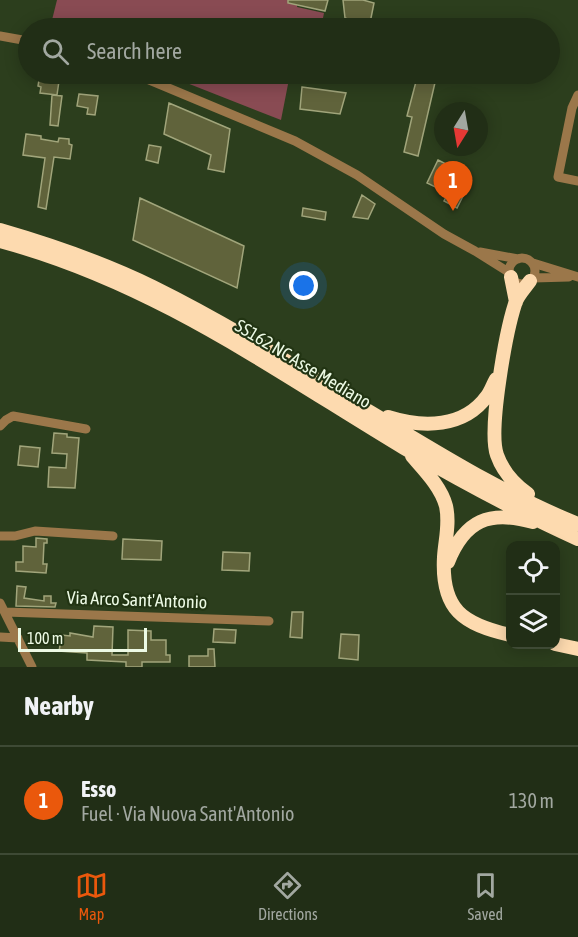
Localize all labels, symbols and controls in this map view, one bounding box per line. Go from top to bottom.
search box [18,18,560,84]
icon: search [39,35,72,68]
text: Search here [87,38,182,64]
north arrow [434,102,488,156]
pin: 1 [434,162,472,211]
your location [289,271,318,300]
street label: SS162 NC Asse Mediano [232,315,375,412]
map controls [506,541,560,649]
button: locate [506,541,560,595]
street label: Via Arco Sant'Antonio [66,587,208,612]
button: layers [506,595,560,649]
scale bar [18,625,147,652]
text: 100 m [27,629,63,647]
text: Nearby [24,691,94,721]
text: Esso [81,776,116,802]
text: 1 [39,789,48,812]
text: 130 m [509,789,554,812]
text: Fuel · Via Nuova Sant'Antonio [81,802,294,825]
tab: Map [75,869,108,923]
tab: Directions [258,869,318,923]
tab: Saved [468,869,503,923]

